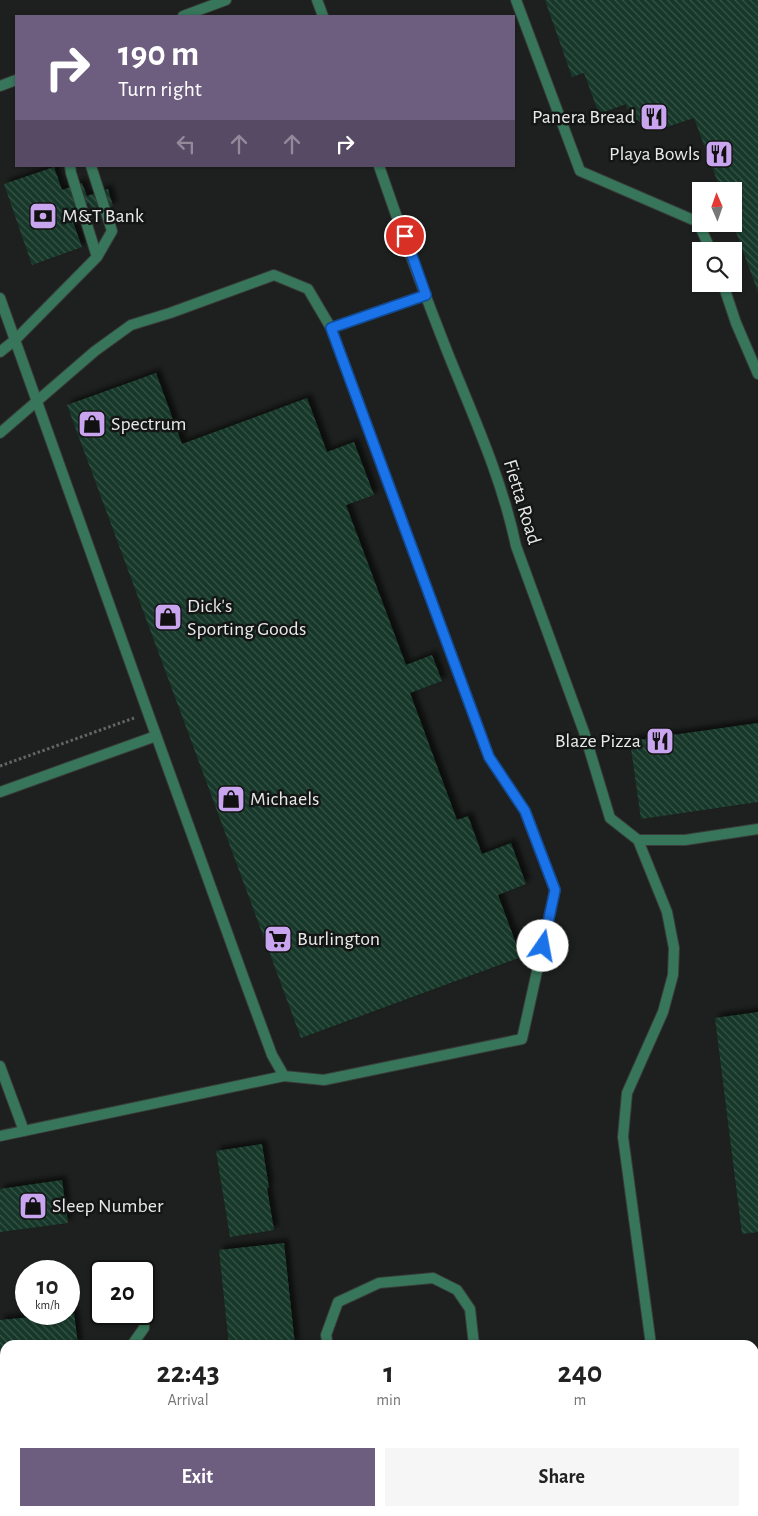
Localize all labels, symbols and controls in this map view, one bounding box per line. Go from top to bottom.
icon: right [35,35,100,100]
text: 190 m [118,37,199,72]
text: Turn right [118,78,202,100]
restaurant icon: Panera Bread [639,102,669,132]
place label: Panera Bread [532,107,635,127]
icon: left [172,130,200,158]
icon: ahead [225,130,253,158]
icon: ahead [278,130,306,158]
icon: right [331,130,359,158]
restaurant icon: Playa Bowls [704,139,734,169]
place label: Playa Bowls [609,144,700,164]
north arrow [692,182,742,232]
map controls [692,182,742,292]
bank icon: M&T Bank [28,201,58,231]
place label: M&T Bank [62,206,144,226]
pin [384,215,426,257]
icon: arrive [391,222,419,250]
button: search [692,242,742,292]
shop icon: Spectrum [77,409,107,439]
place label: Spectrum [111,414,186,434]
street label: Fietta Road [500,457,544,547]
place label: Dick's Sporting Goods [187,596,306,639]
shop icon: Dick's Sporting Goods [153,602,183,632]
restaurant icon: Blaze Pizza [645,726,675,756]
place label: Blaze Pizza [555,731,641,751]
shop icon: Michaels [216,784,246,814]
place label: Michaels [250,789,320,809]
position arrow [516,919,568,971]
supermarket icon: Burlington [263,924,293,954]
place label: Burlington [297,929,380,949]
shop icon: Sleep Number [18,1191,48,1221]
place label: Sleep Number [52,1196,164,1216]
speed limit sign: 20 [90,1260,155,1325]
text: 10 [36,1274,59,1299]
text: km/h [35,1299,60,1311]
text: 22:43 [157,1358,220,1388]
text: 1 [383,1358,394,1388]
text: 240 [558,1358,602,1388]
text: Arrival [168,1392,209,1408]
text: min [376,1392,401,1408]
text: m [574,1392,586,1408]
button: Exit [20,1448,375,1506]
button: Share [385,1448,739,1506]

